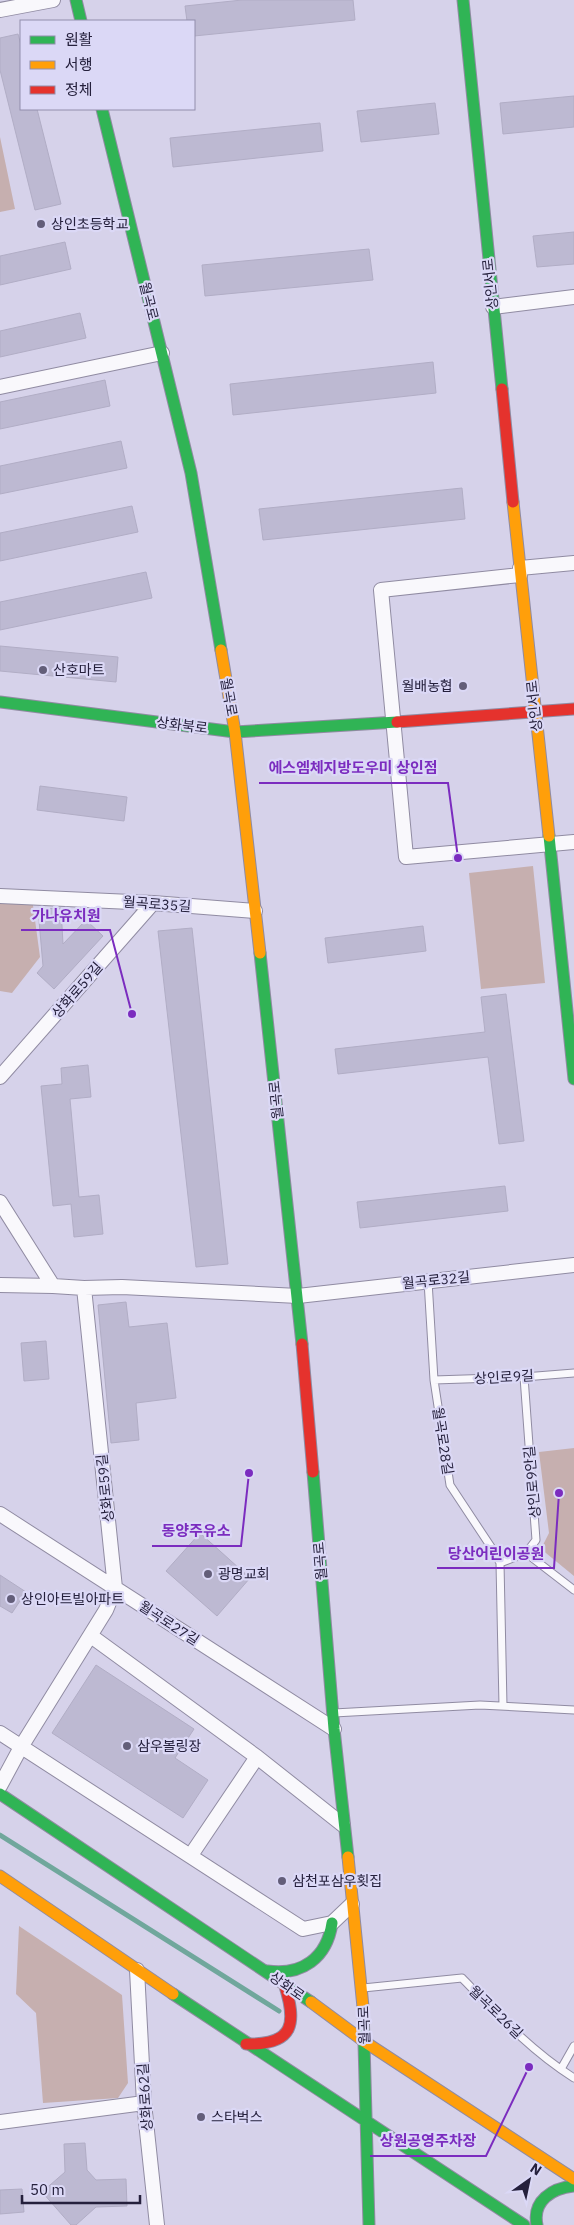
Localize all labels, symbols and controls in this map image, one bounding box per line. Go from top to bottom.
legend [20,20,195,110]
text: 원활 [65,30,93,49]
text: 서행 [65,55,93,74]
text: 정체 [65,80,93,99]
place label: 상인초등학교 [51,215,128,233]
marker: 상인초등학교 [35,218,47,230]
street label: 상인서로 [478,257,502,311]
street label: 월곡로 [136,280,162,322]
place label: 산호마트 [53,661,105,679]
marker: 산호마트 [37,664,49,676]
street label: 월곡로 [217,676,241,718]
place label: 월배농협 [401,677,453,695]
street label: 상인서로 [522,679,546,733]
marker: 월배농협 [457,680,469,692]
street label: 상화북로 [155,713,209,737]
callout: 에스엠체지방도우미 상인점 [259,753,448,783]
text: 에스엠체지방도우미 상인점 [268,758,438,777]
street label: 월곡로35길 [122,893,192,915]
callout: 가나유치원 [21,900,110,930]
text: 가나유치원 [31,906,101,925]
street label: 상화로59길 [48,958,106,1022]
street label: 월곡로 [265,1080,287,1120]
street label: 월곡로32길 [401,1267,471,1293]
street label: 상인로9길 [474,1366,534,1388]
street label: 월곡로28길 [429,1406,457,1476]
street label: 상인로9안길 [520,1445,544,1519]
street label: 상화로59길 [92,1453,118,1523]
callout: 동양주유소 [152,1516,241,1546]
text: 동양주유소 [161,1521,231,1540]
callout: 당산어린이공원 [437,1538,554,1568]
street label: 월곡로 [309,1541,331,1581]
text: 당산어린이공원 [448,1544,544,1563]
place label: 광명교회 [218,1565,270,1583]
marker: 광명교회 [202,1568,214,1580]
place label: 상인아트빌아파트 [21,1590,124,1608]
marker: 상인아트빌아파트 [5,1593,17,1605]
street label: 월곡로27길 [135,1597,203,1649]
place label: 삼우볼링장 [137,1737,202,1755]
marker: 삼우볼링장 [121,1740,133,1752]
place label: 삼천포삼우횟집 [292,1872,382,1890]
marker: 삼천포삼우횟집 [276,1875,288,1887]
street label: 상화로 [266,1968,308,2005]
street label: 월곡로26길 [465,1982,527,2042]
street label: 월곡로 [354,2005,374,2045]
street label: 상화로62길 [134,2062,156,2132]
place label: 스타벅스 [211,2108,263,2126]
marker: 스타벅스 [195,2111,207,2123]
callout: 상원공영주차장 [370,2126,486,2156]
text: 상원공영주차장 [380,2131,476,2150]
north arrow [504,2155,554,2205]
text: N [527,2159,545,2179]
scale bar [22,2172,140,2204]
text: 50 m [30,2180,65,2199]

